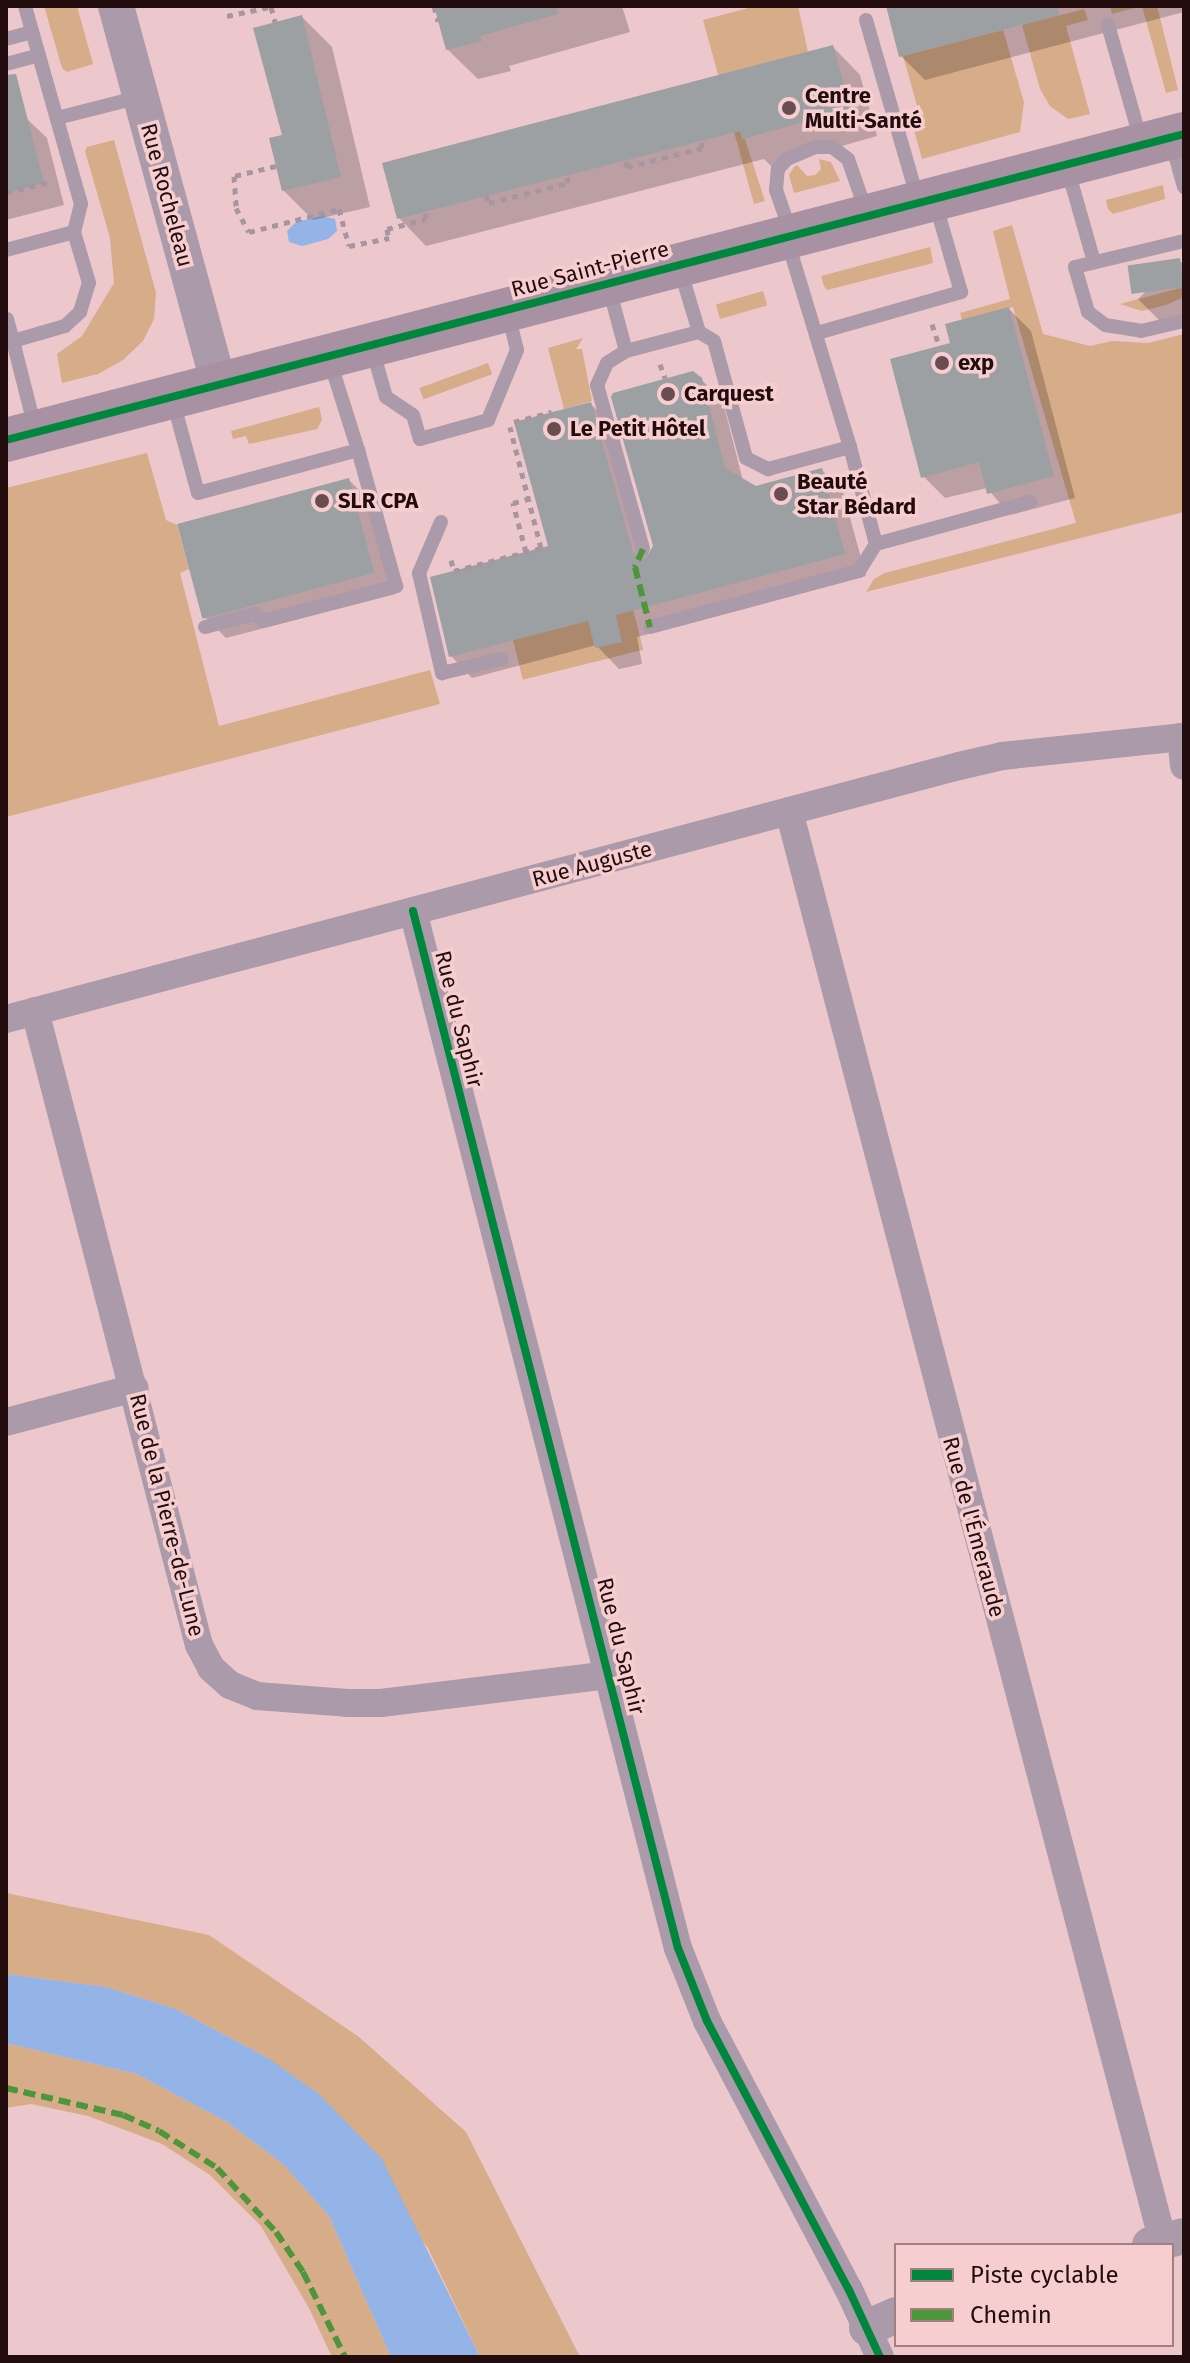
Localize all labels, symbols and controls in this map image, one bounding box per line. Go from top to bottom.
place label: Centre Multi-Santé [805,82,922,134]
marker: Centre Multi-Santé [780,99,798,117]
street label: Rue Rocheleau [135,120,199,270]
street label: Rue Saint-Pierre [508,235,672,303]
place label: exp [958,350,994,376]
marker: exp [933,354,951,372]
place label: Carquest [684,381,774,407]
marker: Carquest [659,385,677,403]
place label: Le Petit Hôtel [570,416,705,442]
marker: Le Petit Hôtel [545,420,563,438]
place label: Beauté Star Bédard [797,468,916,520]
marker: Beauté Star Bédard [772,485,790,503]
place label: SLR CPA [338,488,418,514]
marker: SLR CPA [313,492,331,510]
street label: Rue Auguste [529,835,655,893]
street label: Rue du Saphir [429,948,489,1090]
street label: Rue de la Pierre-de-Lune [124,1391,210,1639]
street label: Rue de l'Émeraude [937,1434,1011,1620]
street label: Rue du Saphir [591,1575,651,1717]
legend [894,2243,1174,2347]
text: Piste cyclable [970,2261,1119,2289]
text: Chemin [970,2301,1052,2329]

